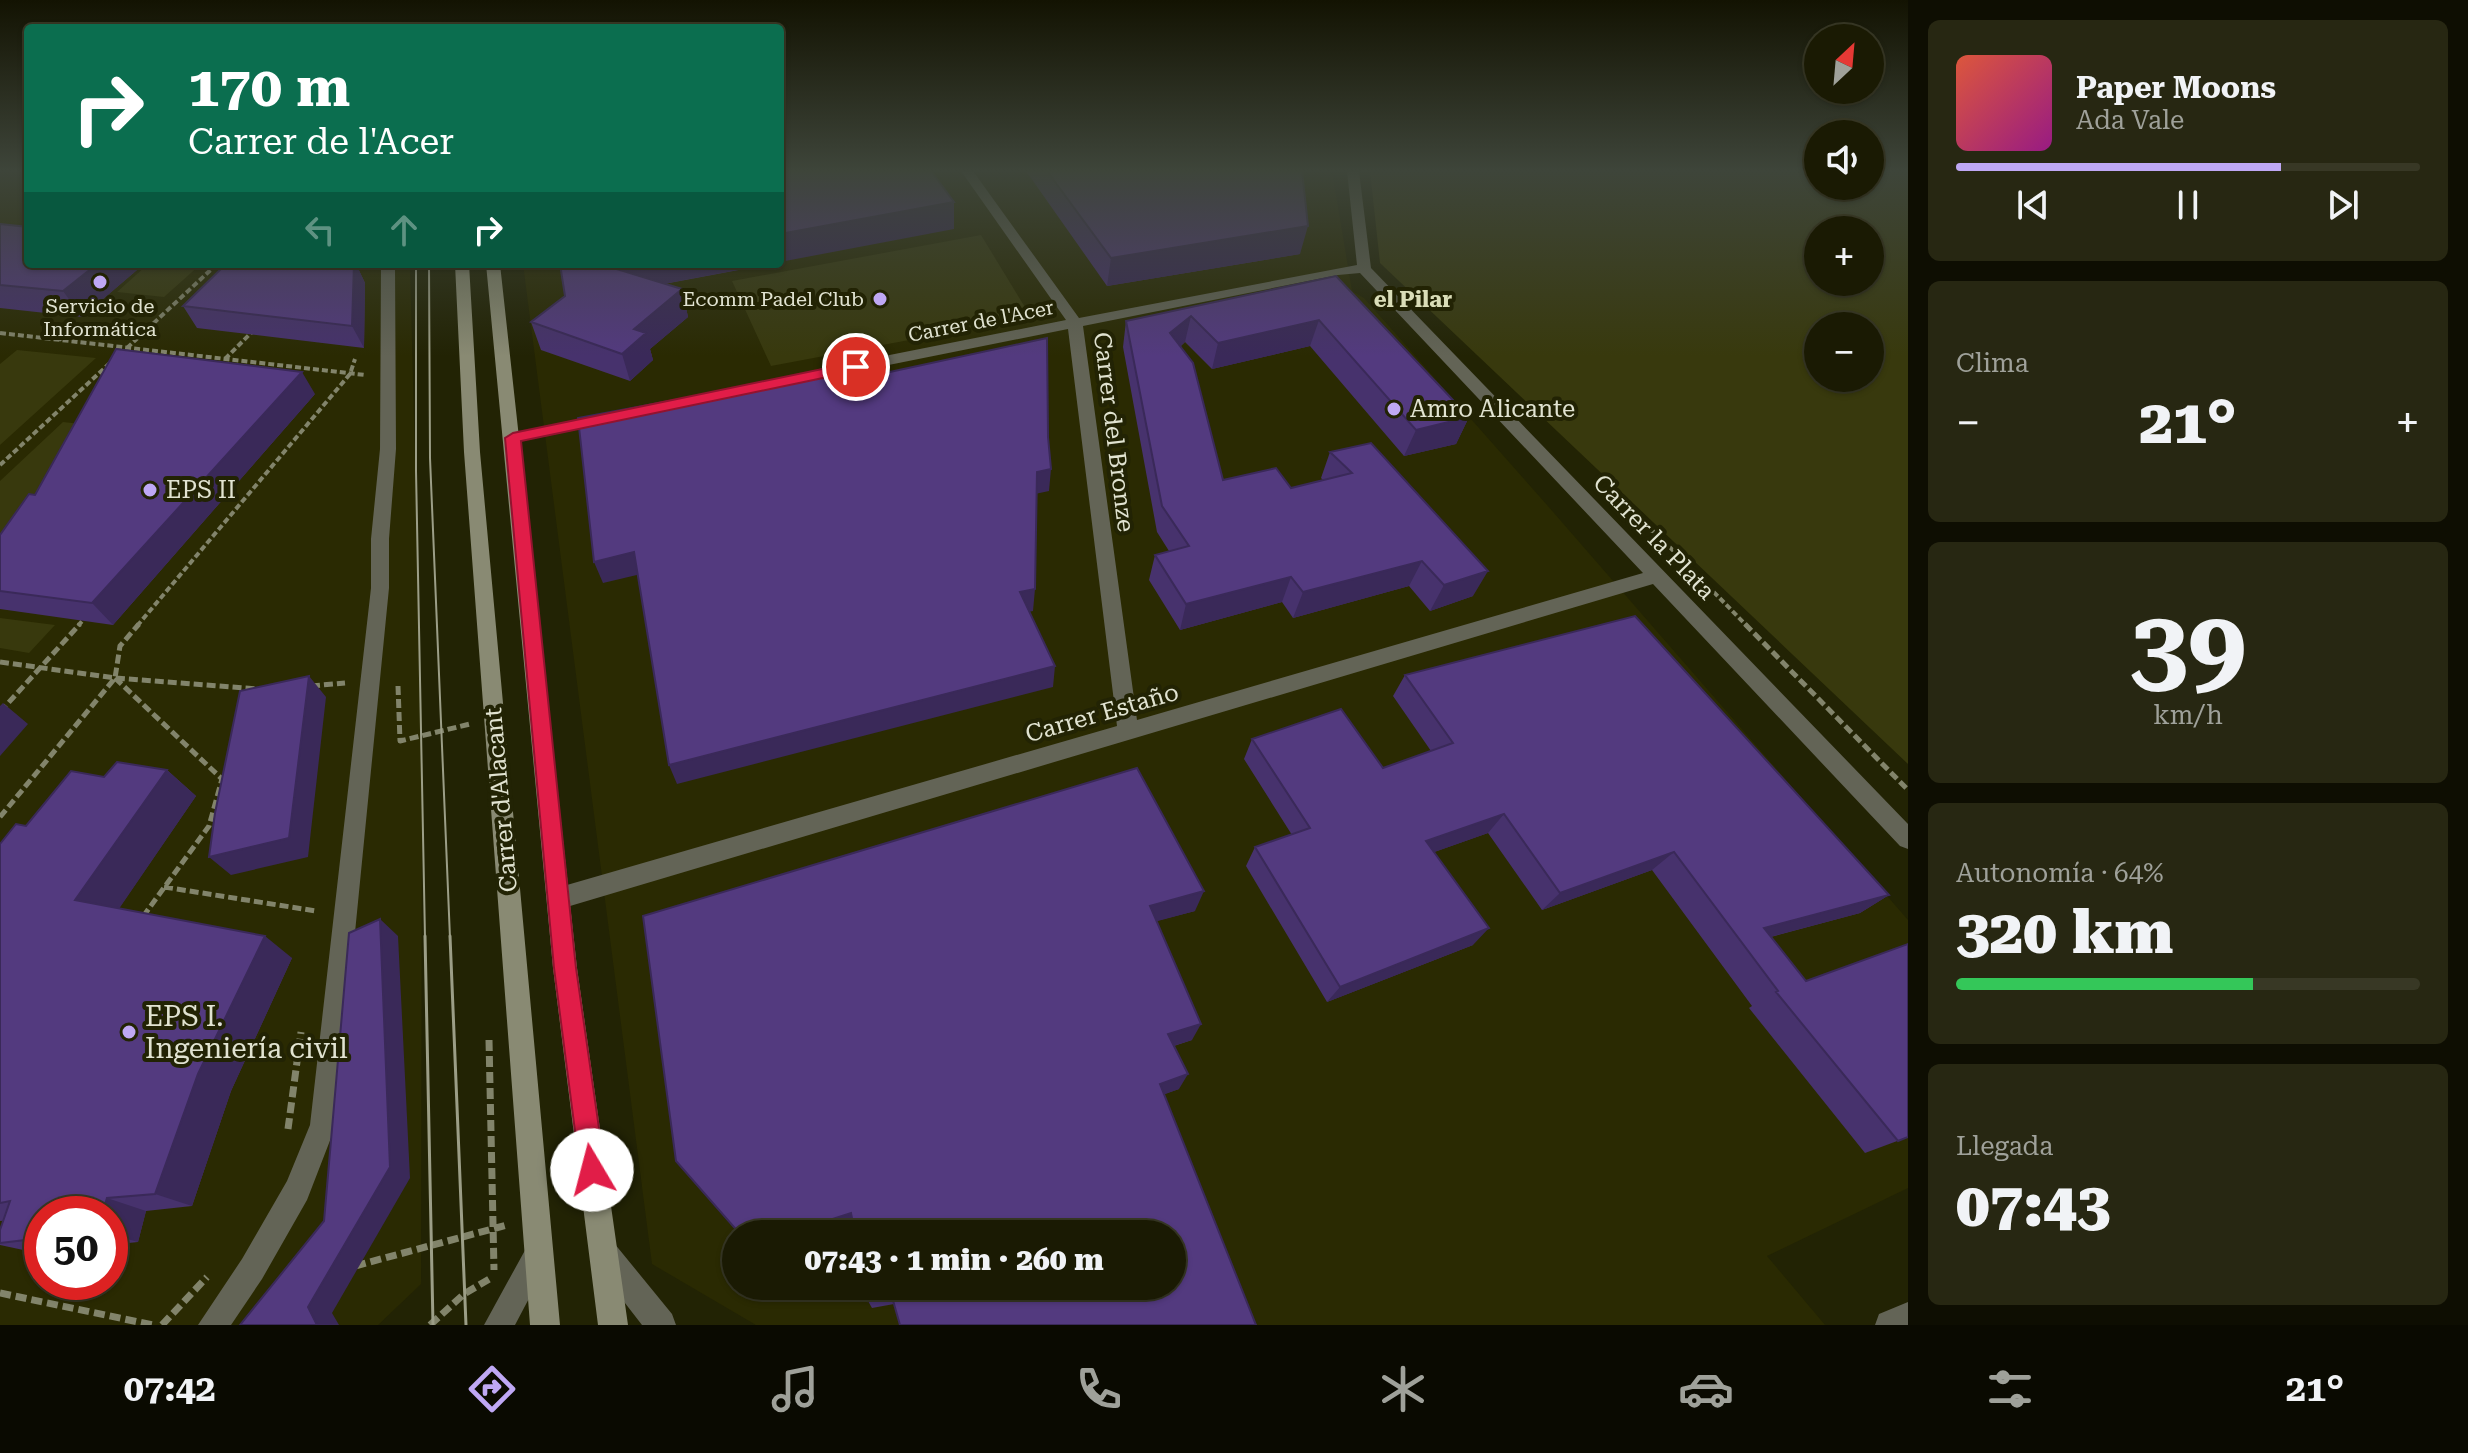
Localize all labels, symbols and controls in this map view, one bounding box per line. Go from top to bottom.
north arrow [1804,24,1884,104]
map controls [1804,24,1884,392]
text: 170 m [188,54,350,120]
icon: right [56,56,160,160]
text: Paper Moons [2076,70,2276,105]
text: Ada Vale [2076,105,2184,135]
button: sound [1804,120,1884,200]
text: Carrer de l'Acer [188,121,454,163]
icon: previous [2011,183,2055,227]
icon: pause [2166,183,2210,227]
icon: next [2321,183,2365,227]
icon: left [298,208,342,252]
icon: ahead [382,208,426,252]
icon: right [466,208,510,252]
button: + [1804,216,1884,296]
marker: Servicio de Informática [91,273,109,291]
place label: Ecomm Padel Club [682,287,864,311]
district label: el Pilar [1374,287,1452,312]
marker: Ecomm Padel Club [871,290,889,308]
place label: Servicio de Informática [43,294,157,341]
street label: Carrer de l'Acer [906,295,1056,347]
button: − [1804,312,1884,392]
street label: Carrer del Bronze [1088,331,1140,533]
pin [822,333,890,401]
icon: arrive [834,345,878,389]
text: Clima [1956,348,2029,378]
text: 21° [2139,387,2237,458]
place label: Amro Alicante [1410,395,1575,423]
text: − [1956,397,1981,449]
text: + [2395,397,2420,449]
marker: Amro Alicante [1385,400,1403,418]
street label: Carrer la Plata [1587,469,1721,605]
place label: EPS II [166,476,236,504]
marker: EPS II [141,481,159,499]
text: 39 [2130,587,2246,708]
street label: Carrer Estaño [1022,678,1182,748]
text: km/h [2153,700,2223,730]
street label: Carrer d'Alacant [479,706,523,893]
text: Autonomía · 64% [1956,858,2163,888]
text: 320 km [1956,897,2173,968]
place label: EPS I. Ingeniería civil [145,1000,348,1065]
marker: EPS I. Ingeniería civil [120,1023,138,1041]
position arrow [550,1128,634,1212]
text: Llegada [1956,1131,2053,1161]
text: 07:43 [1956,1170,2110,1241]
speed limit sign: 50 [24,1196,128,1300]
text: 07:43 · 1 min · 260 m [804,1242,1104,1277]
icon: directions [464,1361,520,1417]
icon: music [767,1361,823,1417]
icon: phone [1071,1361,1127,1417]
icon: climate [1375,1361,1431,1417]
icon: car [1678,1361,1734,1417]
icon: filters [1982,1361,2038,1417]
text: 07:42 [124,1368,216,1410]
text: 21° [2286,1368,2344,1410]

